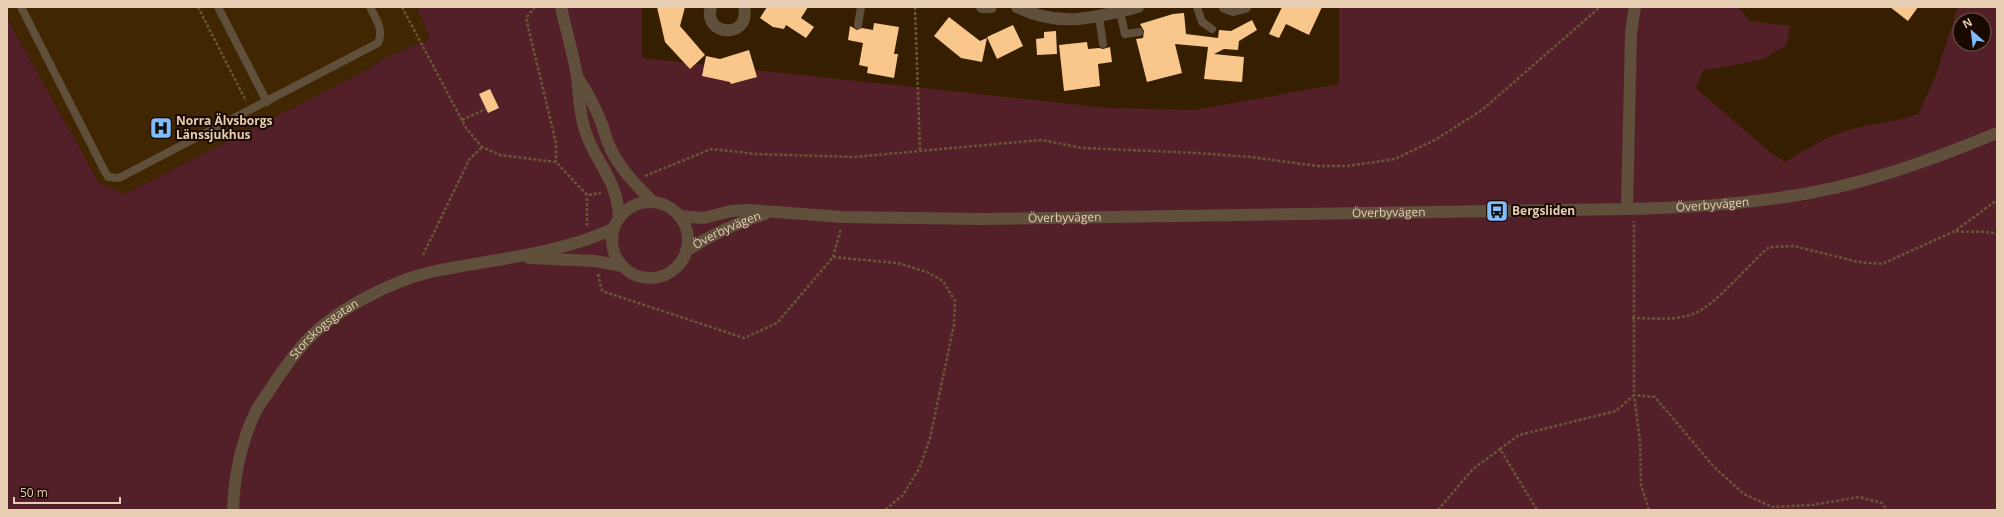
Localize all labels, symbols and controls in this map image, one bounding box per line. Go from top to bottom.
north arrow [1952,12,1992,52]
text: N [1960,14,1975,31]
place label: Norra Älvsborgs Länssjukhus [176,112,272,143]
hospital icon: Norra Älvsborgs Länssjukhus [148,115,174,141]
street label: Överbyvägen [1675,193,1750,215]
bus stop icon: Bergsliden [1484,198,1510,224]
place label: Bergsliden [1512,202,1575,219]
street label: Överbyvägen [1352,203,1426,221]
street label: Överbyvägen [689,207,763,253]
street label: Överbyvägen [1028,208,1102,226]
street label: Storskogsgatan [285,294,361,362]
scale bar [14,479,120,505]
text: 50 m [20,484,48,501]

